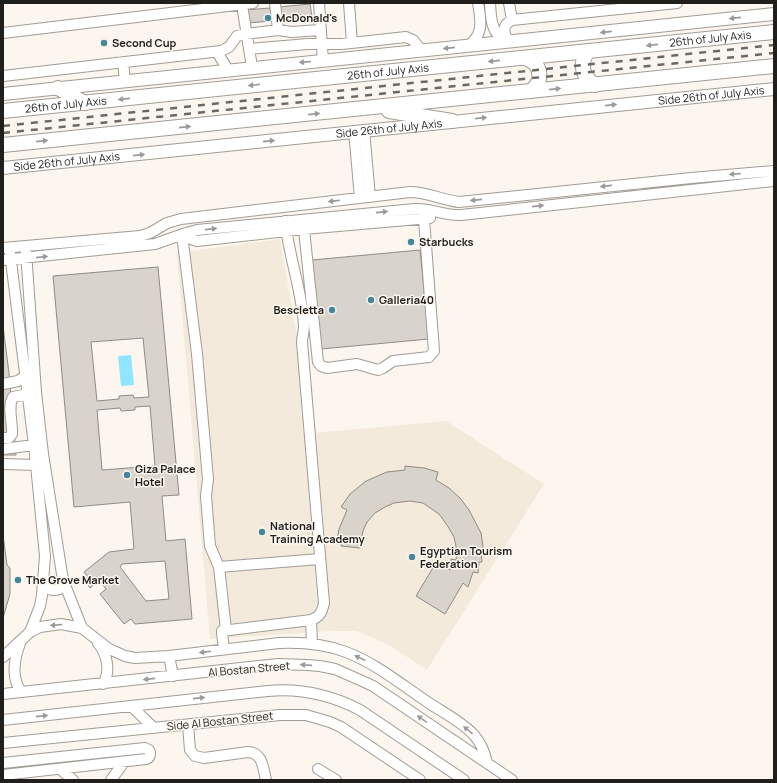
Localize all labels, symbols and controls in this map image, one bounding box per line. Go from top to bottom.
place label: McDonald's [276,10,337,25]
marker: McDonald's [263,13,273,23]
one-way arrow [729,15,741,21]
street label: 26th of July Axis [669,26,752,50]
one-way arrow [600,28,612,35]
place label: Second Cup [112,35,177,50]
marker: Second Cup [99,38,109,48]
one-way arrow [646,41,658,48]
one-way arrow [443,45,455,51]
one-way arrow [488,57,501,64]
one-way arrow [299,59,312,66]
street label: 26th of July Axis [346,59,430,83]
one-way arrow [248,82,260,89]
street label: Side 26th of July Axis [657,82,765,108]
one-way arrow [549,86,561,92]
street label: 26th of July Axis [24,92,108,116]
one-way arrow [118,96,130,102]
one-way arrow [605,102,617,108]
one-way arrow [308,110,320,117]
street label: Side 26th of July Axis [335,115,443,141]
one-way arrow [475,115,487,122]
one-way arrow [179,123,191,130]
one-way arrow [36,138,48,144]
one-way arrow [263,138,275,144]
street label: Side 26th of July Axis [13,148,121,174]
one-way arrow [133,151,145,158]
one-way arrow [729,171,741,177]
one-way arrow [600,183,612,189]
one-way arrow [470,196,482,203]
one-way arrow [328,198,340,204]
one-way arrow [532,202,544,209]
one-way arrow [376,209,388,215]
one-way arrow [205,226,217,232]
place label: Starbucks [419,234,474,249]
marker: Starbucks [406,237,416,247]
one-way arrow [36,253,48,260]
place label: Galleria40 [379,292,434,307]
marker: Galleria40 [366,295,376,305]
place label: Bescletta [273,302,324,317]
marker: Bescletta [327,305,337,315]
place label: Giza Palace Hotel [135,461,196,489]
marker: Giza Palace Hotel [122,470,132,480]
place label: National Training Academy [270,518,365,546]
marker: National Training Academy [257,527,267,537]
place label: Egyptian Tourism Federation [420,543,512,571]
marker: Egyptian Tourism Federation [407,552,417,562]
place label: The Grove Market [26,572,120,587]
marker: The Grove Market [13,575,23,585]
one-way arrow [50,621,62,628]
one-way arrow [199,648,211,655]
one-way arrow [354,655,365,661]
street label: Al Bostan Street [207,657,291,680]
one-way arrow [300,662,312,669]
one-way arrow [143,676,155,682]
one-way arrow [193,695,205,702]
street label: Side Al Bostan Street [166,707,274,734]
one-way arrow [36,713,48,719]
one-way arrow [417,715,427,723]
one-way arrow [462,726,473,734]

